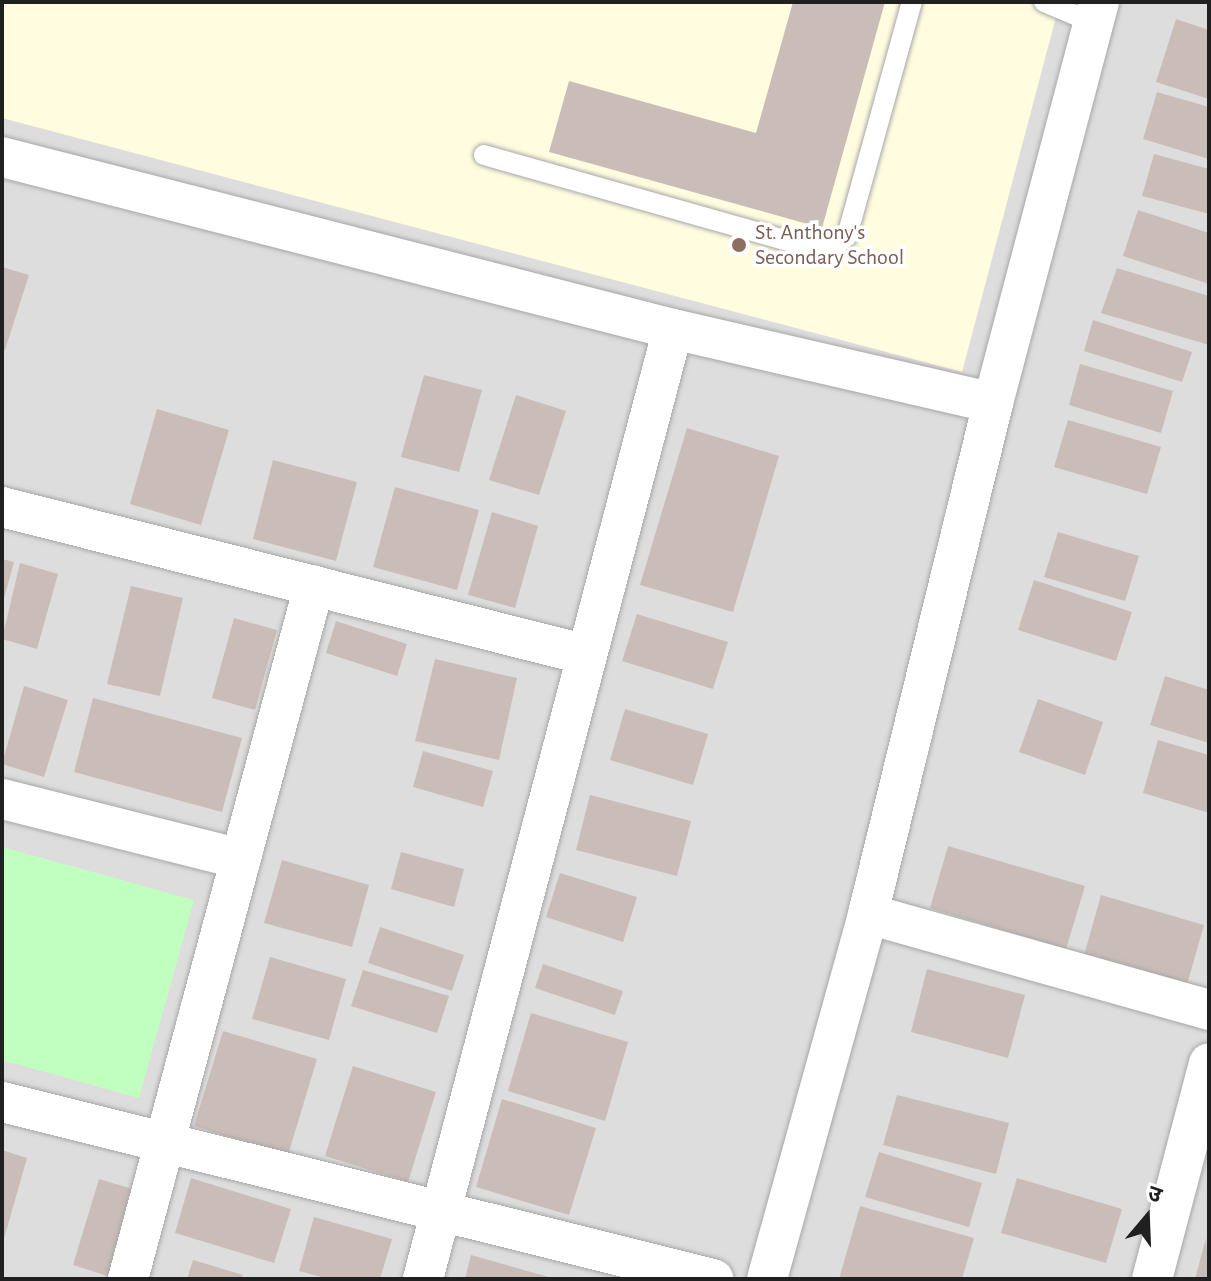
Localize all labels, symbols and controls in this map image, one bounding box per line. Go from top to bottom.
place label: St. Anthony's Secondary School [755,219,904,270]
marker: St. Anthony's Secondary School [730,236,748,254]
north arrow [1107,1177,1187,1257]
text: उ [1145,1182,1164,1207]

